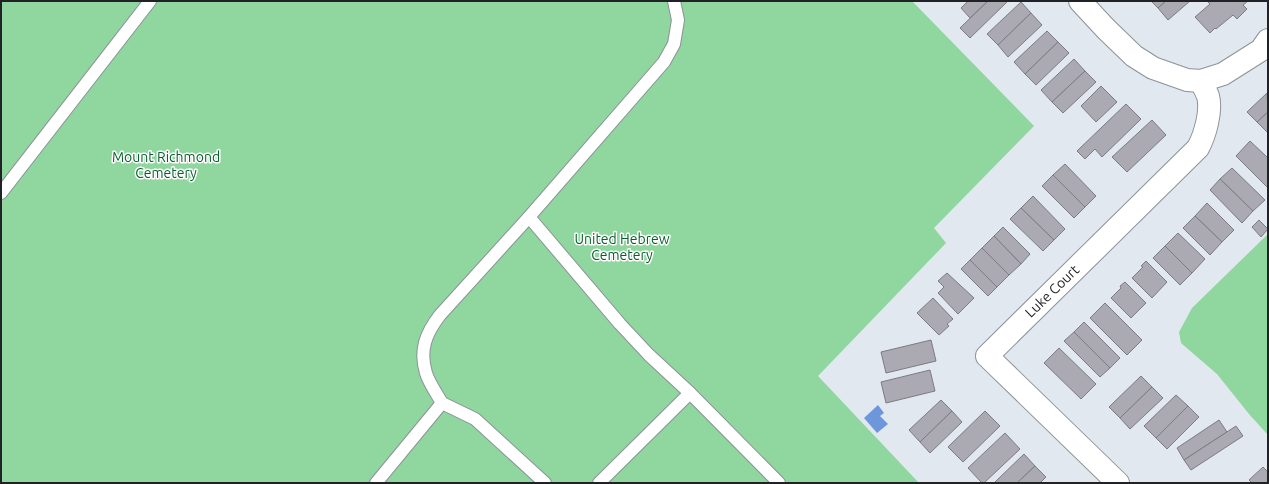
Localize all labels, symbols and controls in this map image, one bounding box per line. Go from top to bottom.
park label: Mount Richmond Cemetery [112,149,220,181]
park label: United Hebrew Cemetery [574,231,670,263]
street label: Luke Court [1022,261,1083,321]

